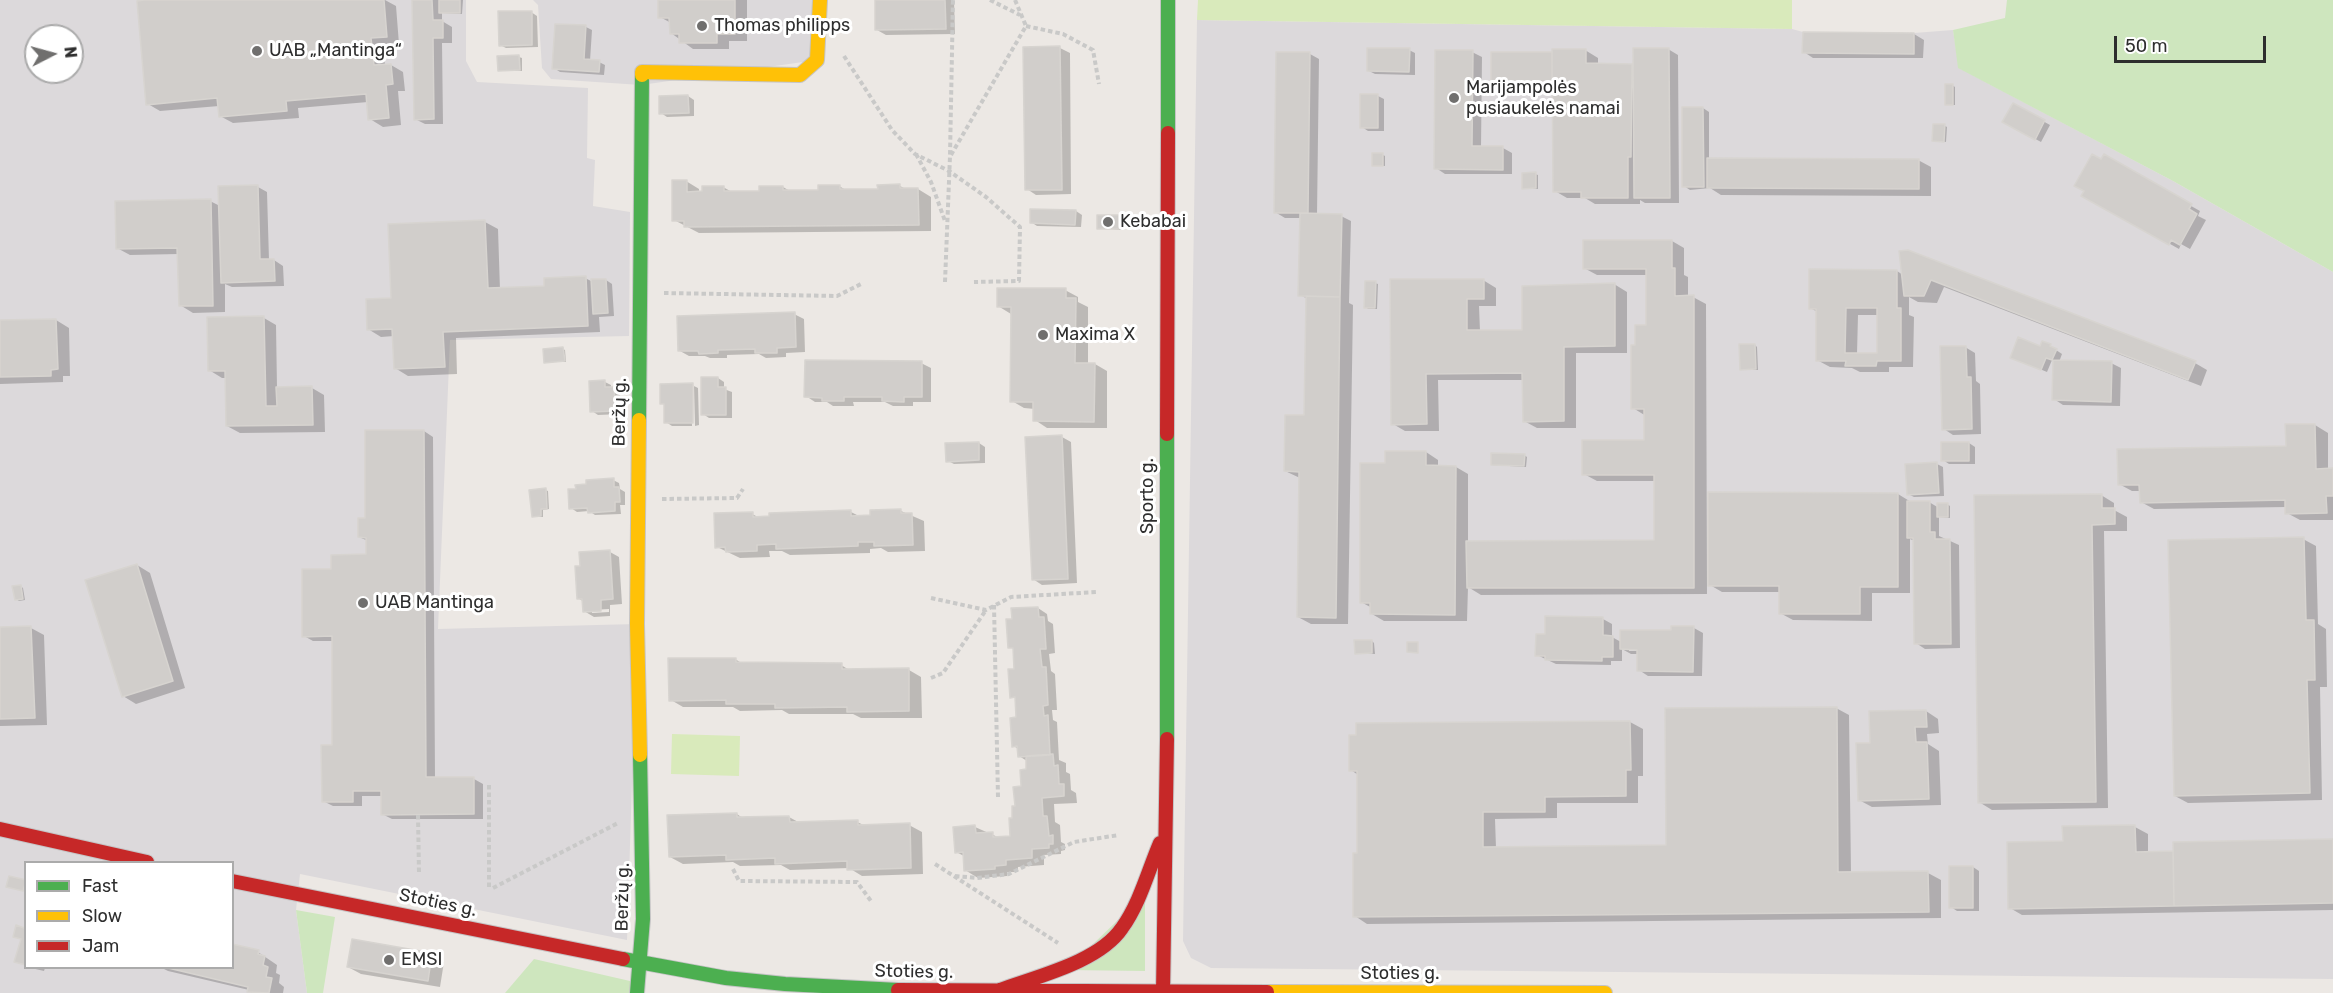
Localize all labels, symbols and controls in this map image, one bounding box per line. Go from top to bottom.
place label: Thomas philipps [714,15,850,37]
marker: Thomas philipps [695,19,709,33]
north arrow [24,24,84,84]
scale bar [2117,24,2268,62]
text: 50 m [2125,35,2168,57]
place label: UAB „Mantinga“ [269,40,402,62]
marker: UAB „Mantinga“ [250,44,264,58]
text: N [60,46,80,59]
place label: Marijampolės pusiaukelės namai [1466,77,1620,119]
marker: Marijampolės pusiaukelės namai [1447,91,1461,105]
place label: Kebabai [1120,211,1186,233]
marker: Kebabai [1101,215,1115,229]
place label: Maxima X [1055,324,1135,346]
marker: Maxima X [1036,328,1050,342]
street label: Beržų g. [609,377,631,447]
street label: Sporto g. [1137,458,1159,534]
place label: UAB Mantinga [375,592,494,614]
marker: UAB Mantinga [356,596,370,610]
legend [24,861,234,969]
street label: Beržų g. [612,862,634,932]
text: Fast [82,875,118,897]
street label: Stoties g. [397,884,479,922]
text: Slow [82,905,122,927]
text: Jam [82,935,119,957]
place label: EMSI [401,949,442,971]
marker: EMSI [382,953,396,967]
street label: Stoties g. [874,961,954,983]
street label: Stoties g. [1361,963,1439,985]

